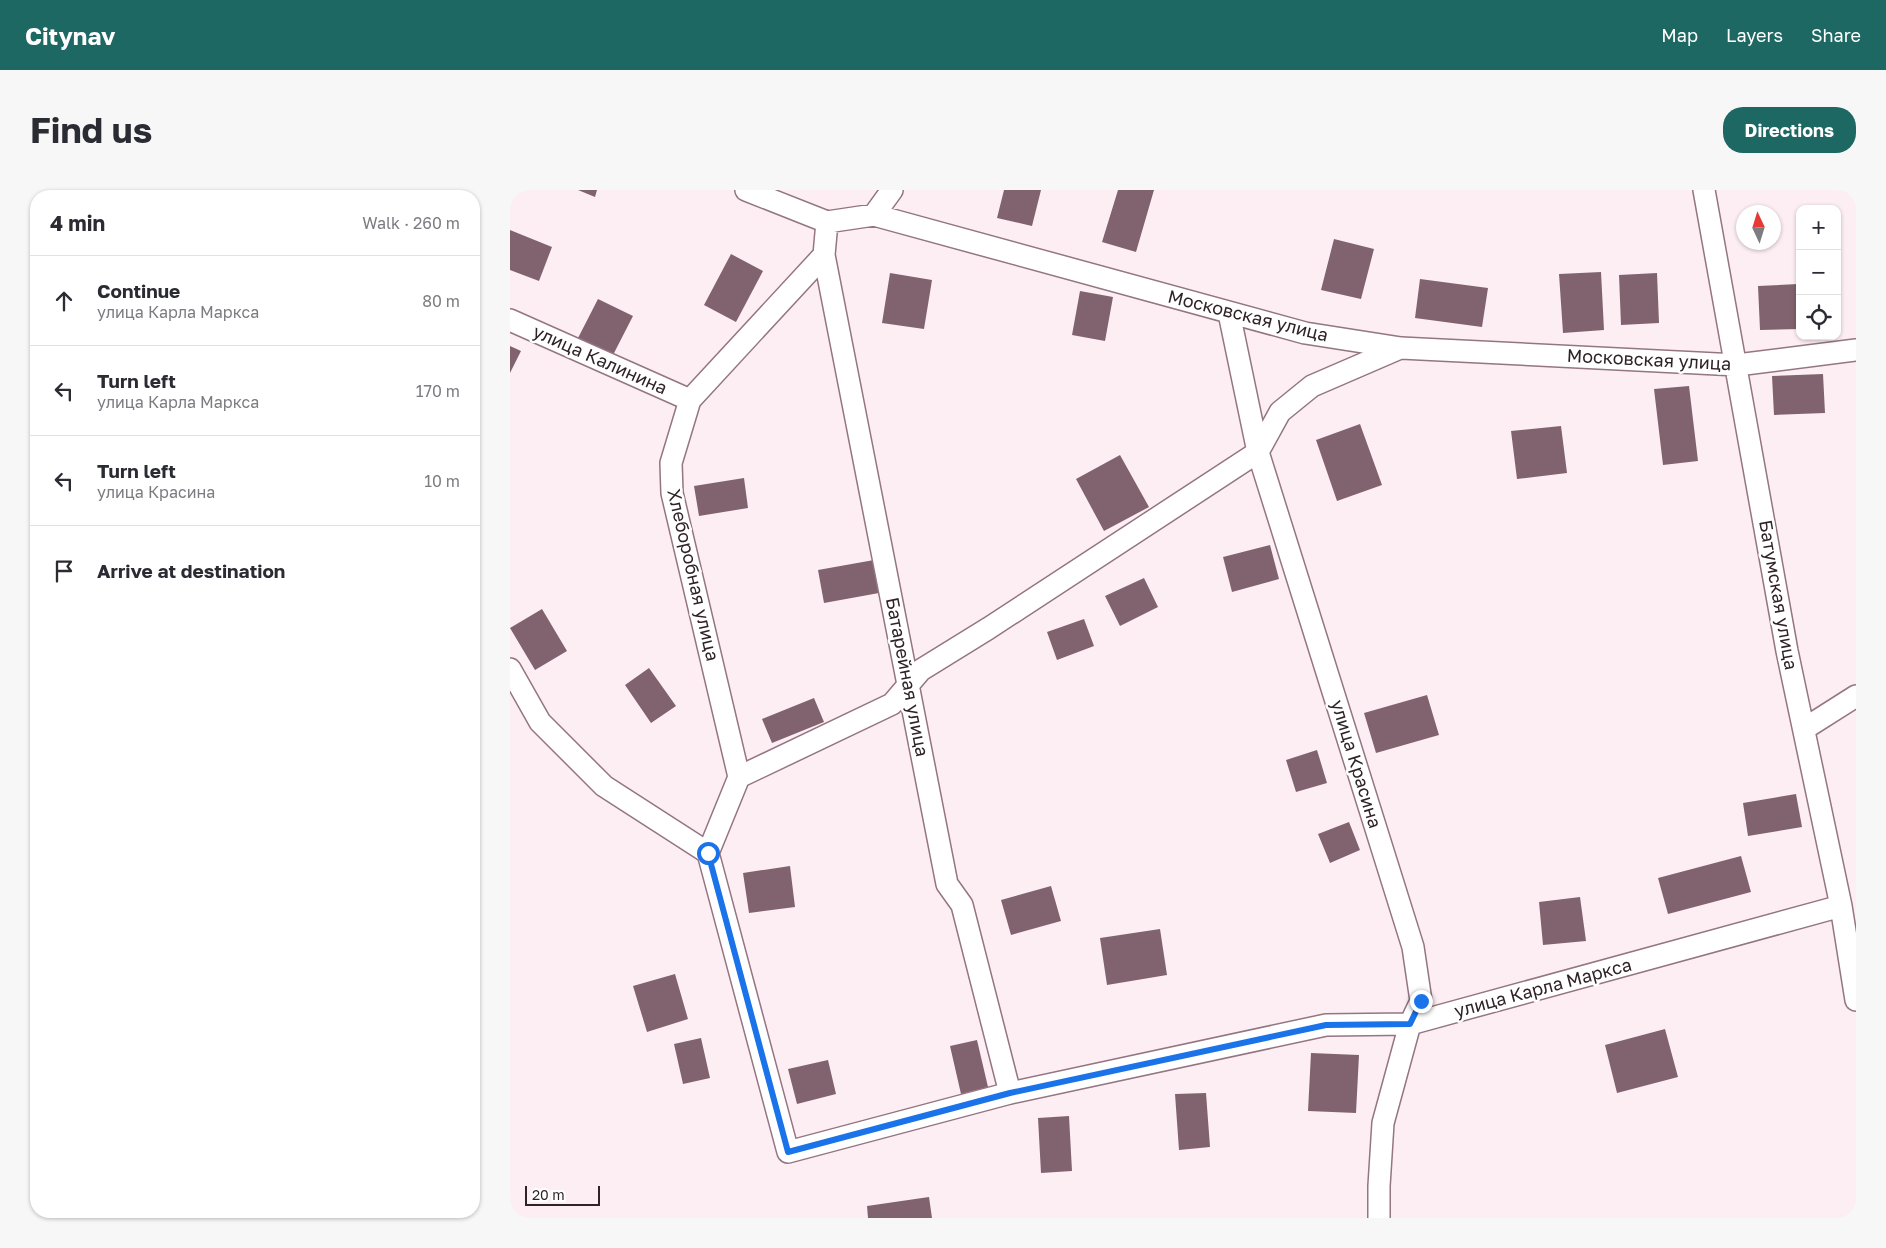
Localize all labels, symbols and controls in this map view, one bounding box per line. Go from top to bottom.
text: Citynav [25,21,115,50]
text: Map [1661,24,1698,46]
text: Layers [1726,24,1783,46]
text: Share [1811,24,1861,46]
button: Directions [1723,107,1856,153]
text: Find us [30,109,152,151]
north arrow [1736,205,1781,250]
map controls [1796,205,1841,340]
button: + [1796,205,1841,250]
text: 4 min [50,210,105,236]
text: Walk · 260 m [362,213,460,233]
button: − [1796,250,1841,295]
text: Continue [97,279,180,302]
street label: Московская улица [1166,284,1331,346]
icon: ahead [50,287,78,315]
text: 80 m [422,291,460,311]
button: locate [1796,295,1841,340]
text: улица Карла Маркса [97,302,259,322]
street label: улица Калинина [530,320,671,399]
street label: Московская улица [1566,344,1732,374]
text: Turn left [97,369,176,392]
icon: left [50,377,78,405]
text: 170 m [416,381,460,401]
text: улица Карла Маркса [97,392,259,412]
text: Turn left [97,459,176,482]
icon: left [50,467,78,495]
text: 10 m [424,471,460,491]
text: улица Красина [97,482,215,502]
street label: Хлеборобная улица [663,487,724,663]
street label: Батумская улица [1755,518,1803,672]
icon: arrive [50,557,78,585]
text: Arrive at destination [97,559,285,582]
street label: Батарейная улица [882,595,934,758]
street label: улица Красина [1327,697,1387,831]
route start [697,842,720,865]
street label: улица Карла Маркса [1452,953,1634,1021]
route end [1410,990,1433,1013]
scale bar [525,1183,600,1206]
text: 20 m [532,1186,565,1203]

